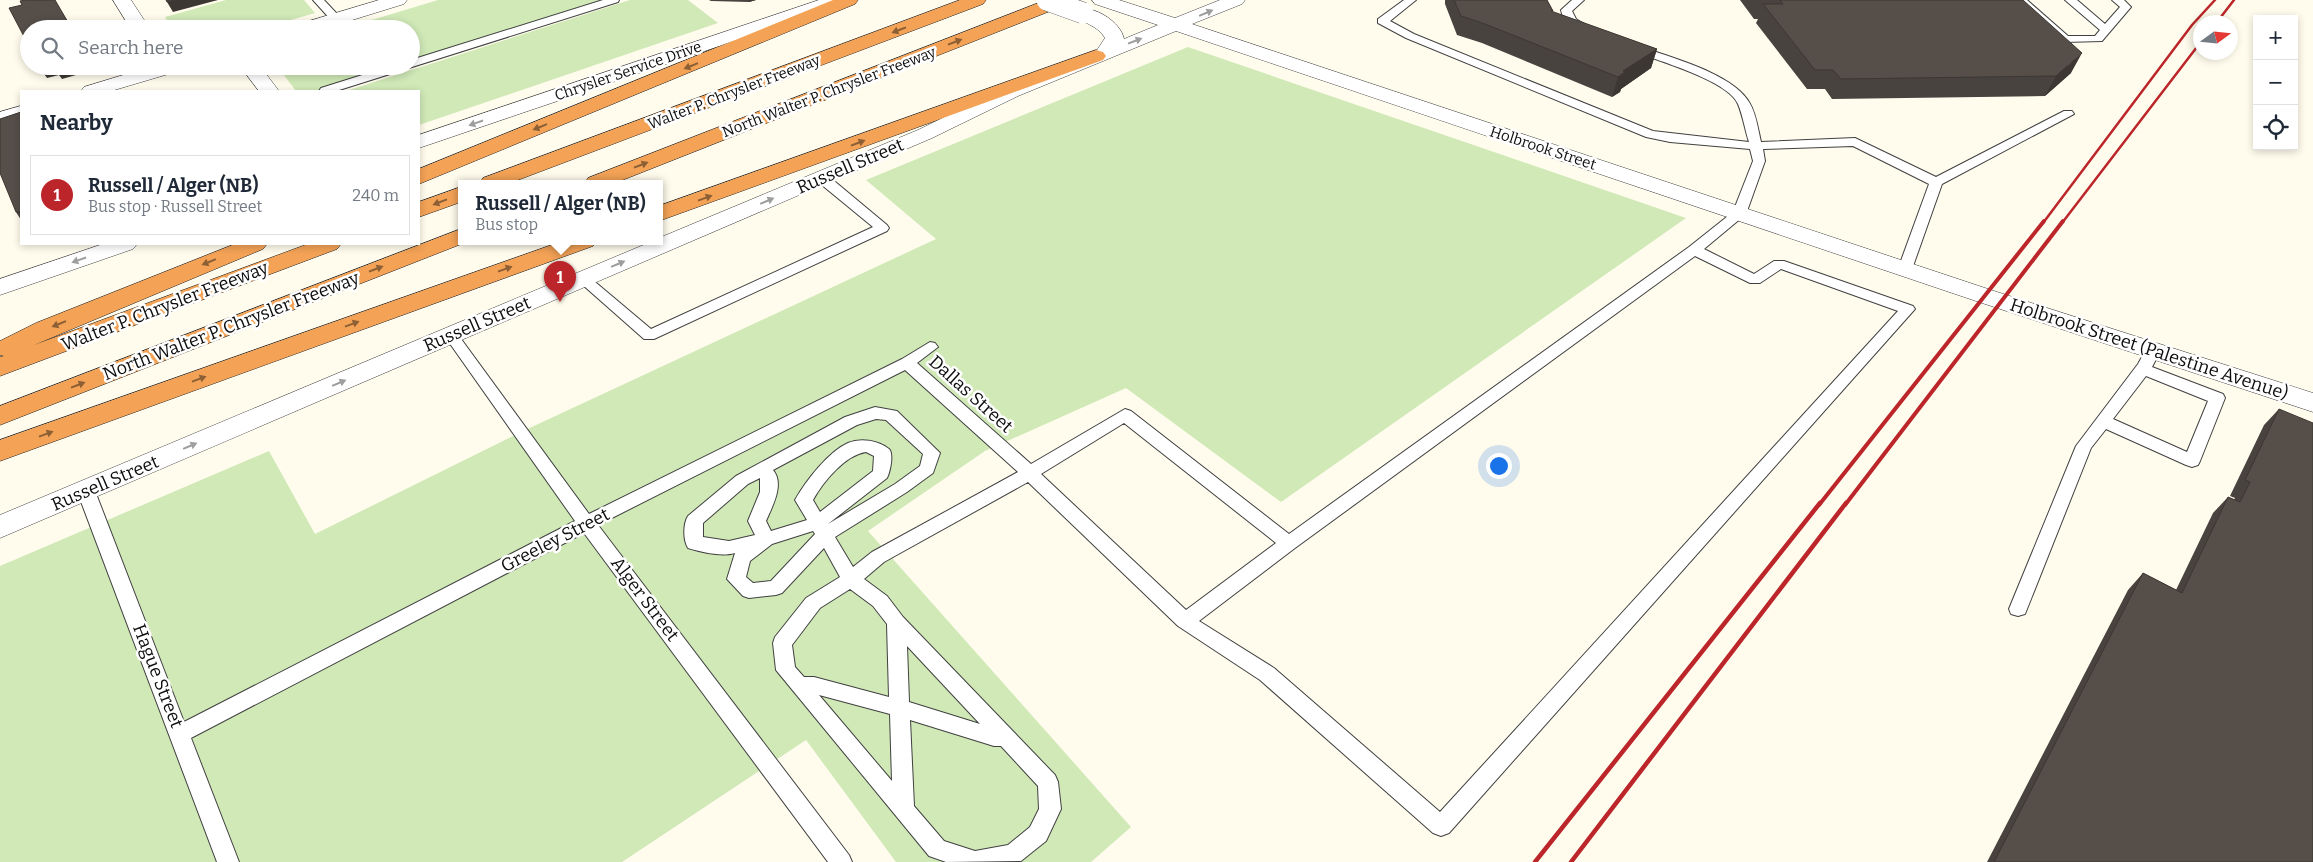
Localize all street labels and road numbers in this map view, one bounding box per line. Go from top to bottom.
street label: Chrysler Service Drive [552,37,704,105]
street label: North Walter P. Chrysler Freeway [720,43,939,141]
street label: Walter P. Chrysler Freeway [645,51,823,133]
street label: Holbrook Street [1488,122,1599,174]
street label: Russell Street [793,133,907,199]
street label: Walter P. Chrysler Freeway [59,256,272,356]
street label: North Walter P. Chrysler Freeway [100,267,363,385]
street label: Russell Street [420,291,534,357]
street label: Holbrook Street (Palestine Avenue) [2007,294,2291,404]
street label: Dallas Street [924,351,1018,438]
street label: Russell Street [48,450,162,516]
street label: Greeley Street [497,503,613,577]
street label: Alger Street [606,553,684,646]
street label: Hague Street [128,621,188,731]

